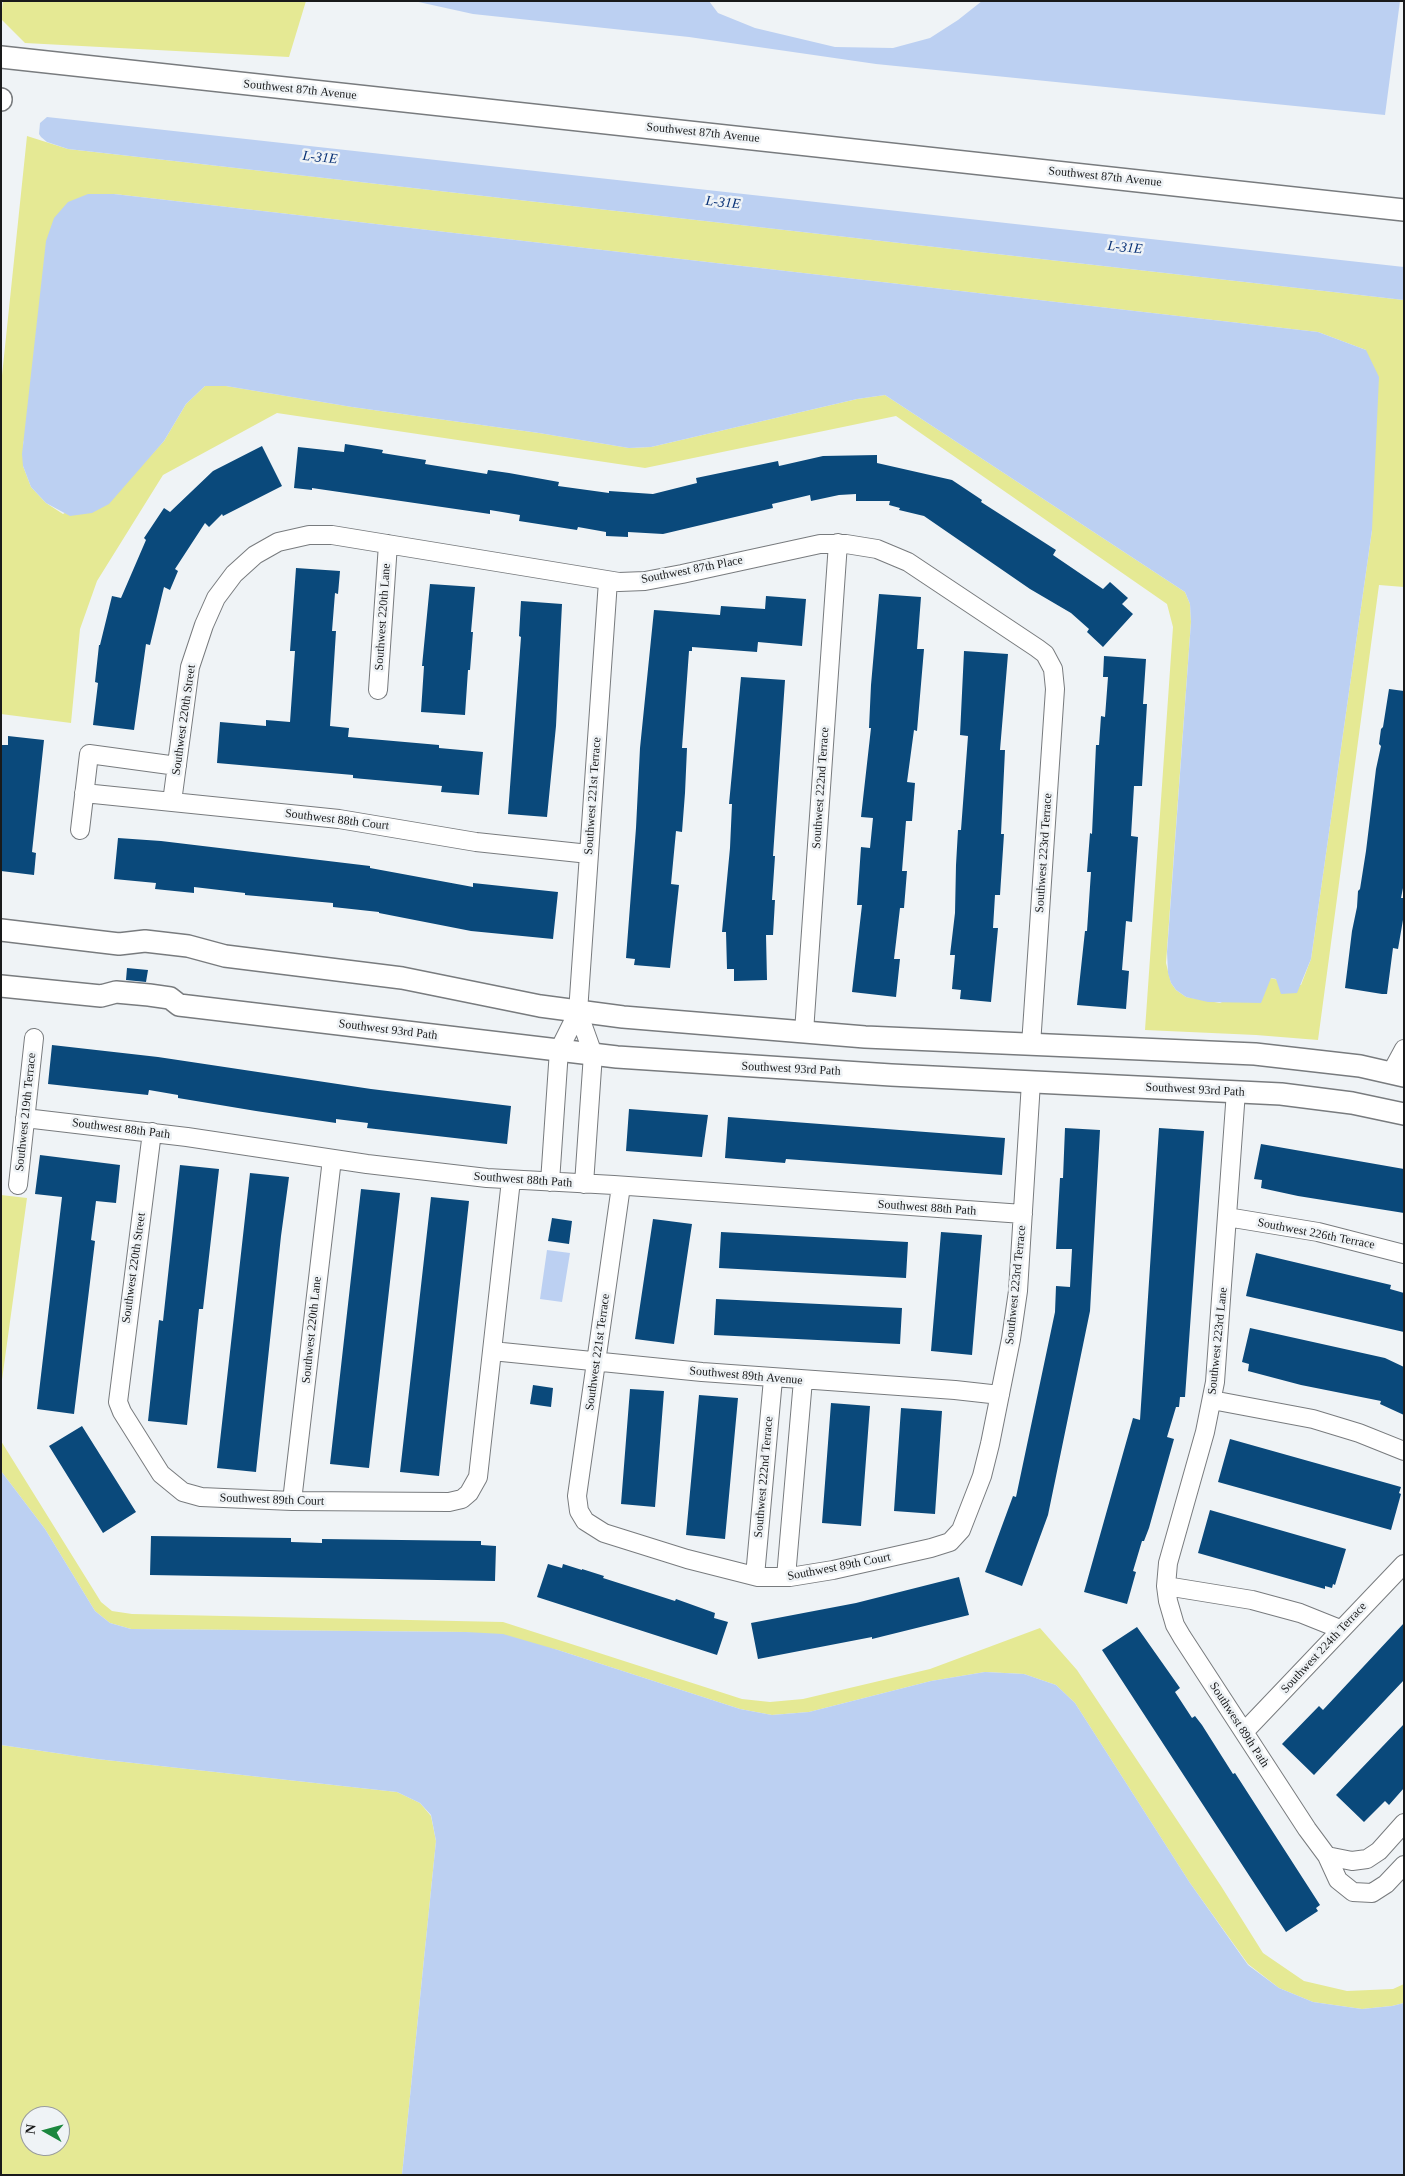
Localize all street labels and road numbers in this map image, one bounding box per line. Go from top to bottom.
street label: Southwest 87th Avenue [243,77,357,103]
street label: Southwest 87th Avenue [646,120,760,146]
street label: Southwest 87th Avenue [1048,164,1162,190]
street label: Southwest 87th Place [640,553,744,587]
street label: Southwest 220th Lane [372,563,394,671]
street label: Southwest 220th Street [169,664,199,776]
street label: Southwest 222nd Terrace [810,727,832,849]
street label: Southwest 221st Terrace [582,737,604,855]
street label: Southwest 223rd Terrace [1033,793,1055,913]
street label: Southwest 88th Court [284,806,390,834]
street label: Southwest 93rd Path [338,1017,438,1043]
street label: Southwest 219th Terrace [13,1052,39,1172]
street label: Southwest 93rd Path [741,1059,841,1079]
street label: Southwest 93rd Path [1145,1080,1245,1100]
street label: Southwest 88th Path [71,1116,171,1142]
street label: Southwest 88th Path [473,1169,573,1191]
street label: Southwest 88th Path [877,1197,977,1219]
street label: Southwest 220th Street [119,1212,149,1324]
street label: Southwest 226th Terrace [1256,1216,1376,1252]
street label: Southwest 223rd Terrace [1003,1225,1029,1345]
street label: Southwest 220th Lane [299,1276,325,1384]
street label: Southwest 223rd Lane [1205,1287,1231,1395]
street label: Southwest 221st Terrace [583,1293,613,1411]
street label: Southwest 89th Avenue [689,1364,803,1388]
street label: Southwest 222nd Terrace [752,1416,776,1538]
street label: Southwest 89th Court [219,1491,325,1509]
street label: Southwest 89th Court [786,1550,892,1584]
street label: Southwest 224th Terrace [1278,1600,1370,1696]
street label: Southwest 89th Path [1206,1680,1272,1770]

